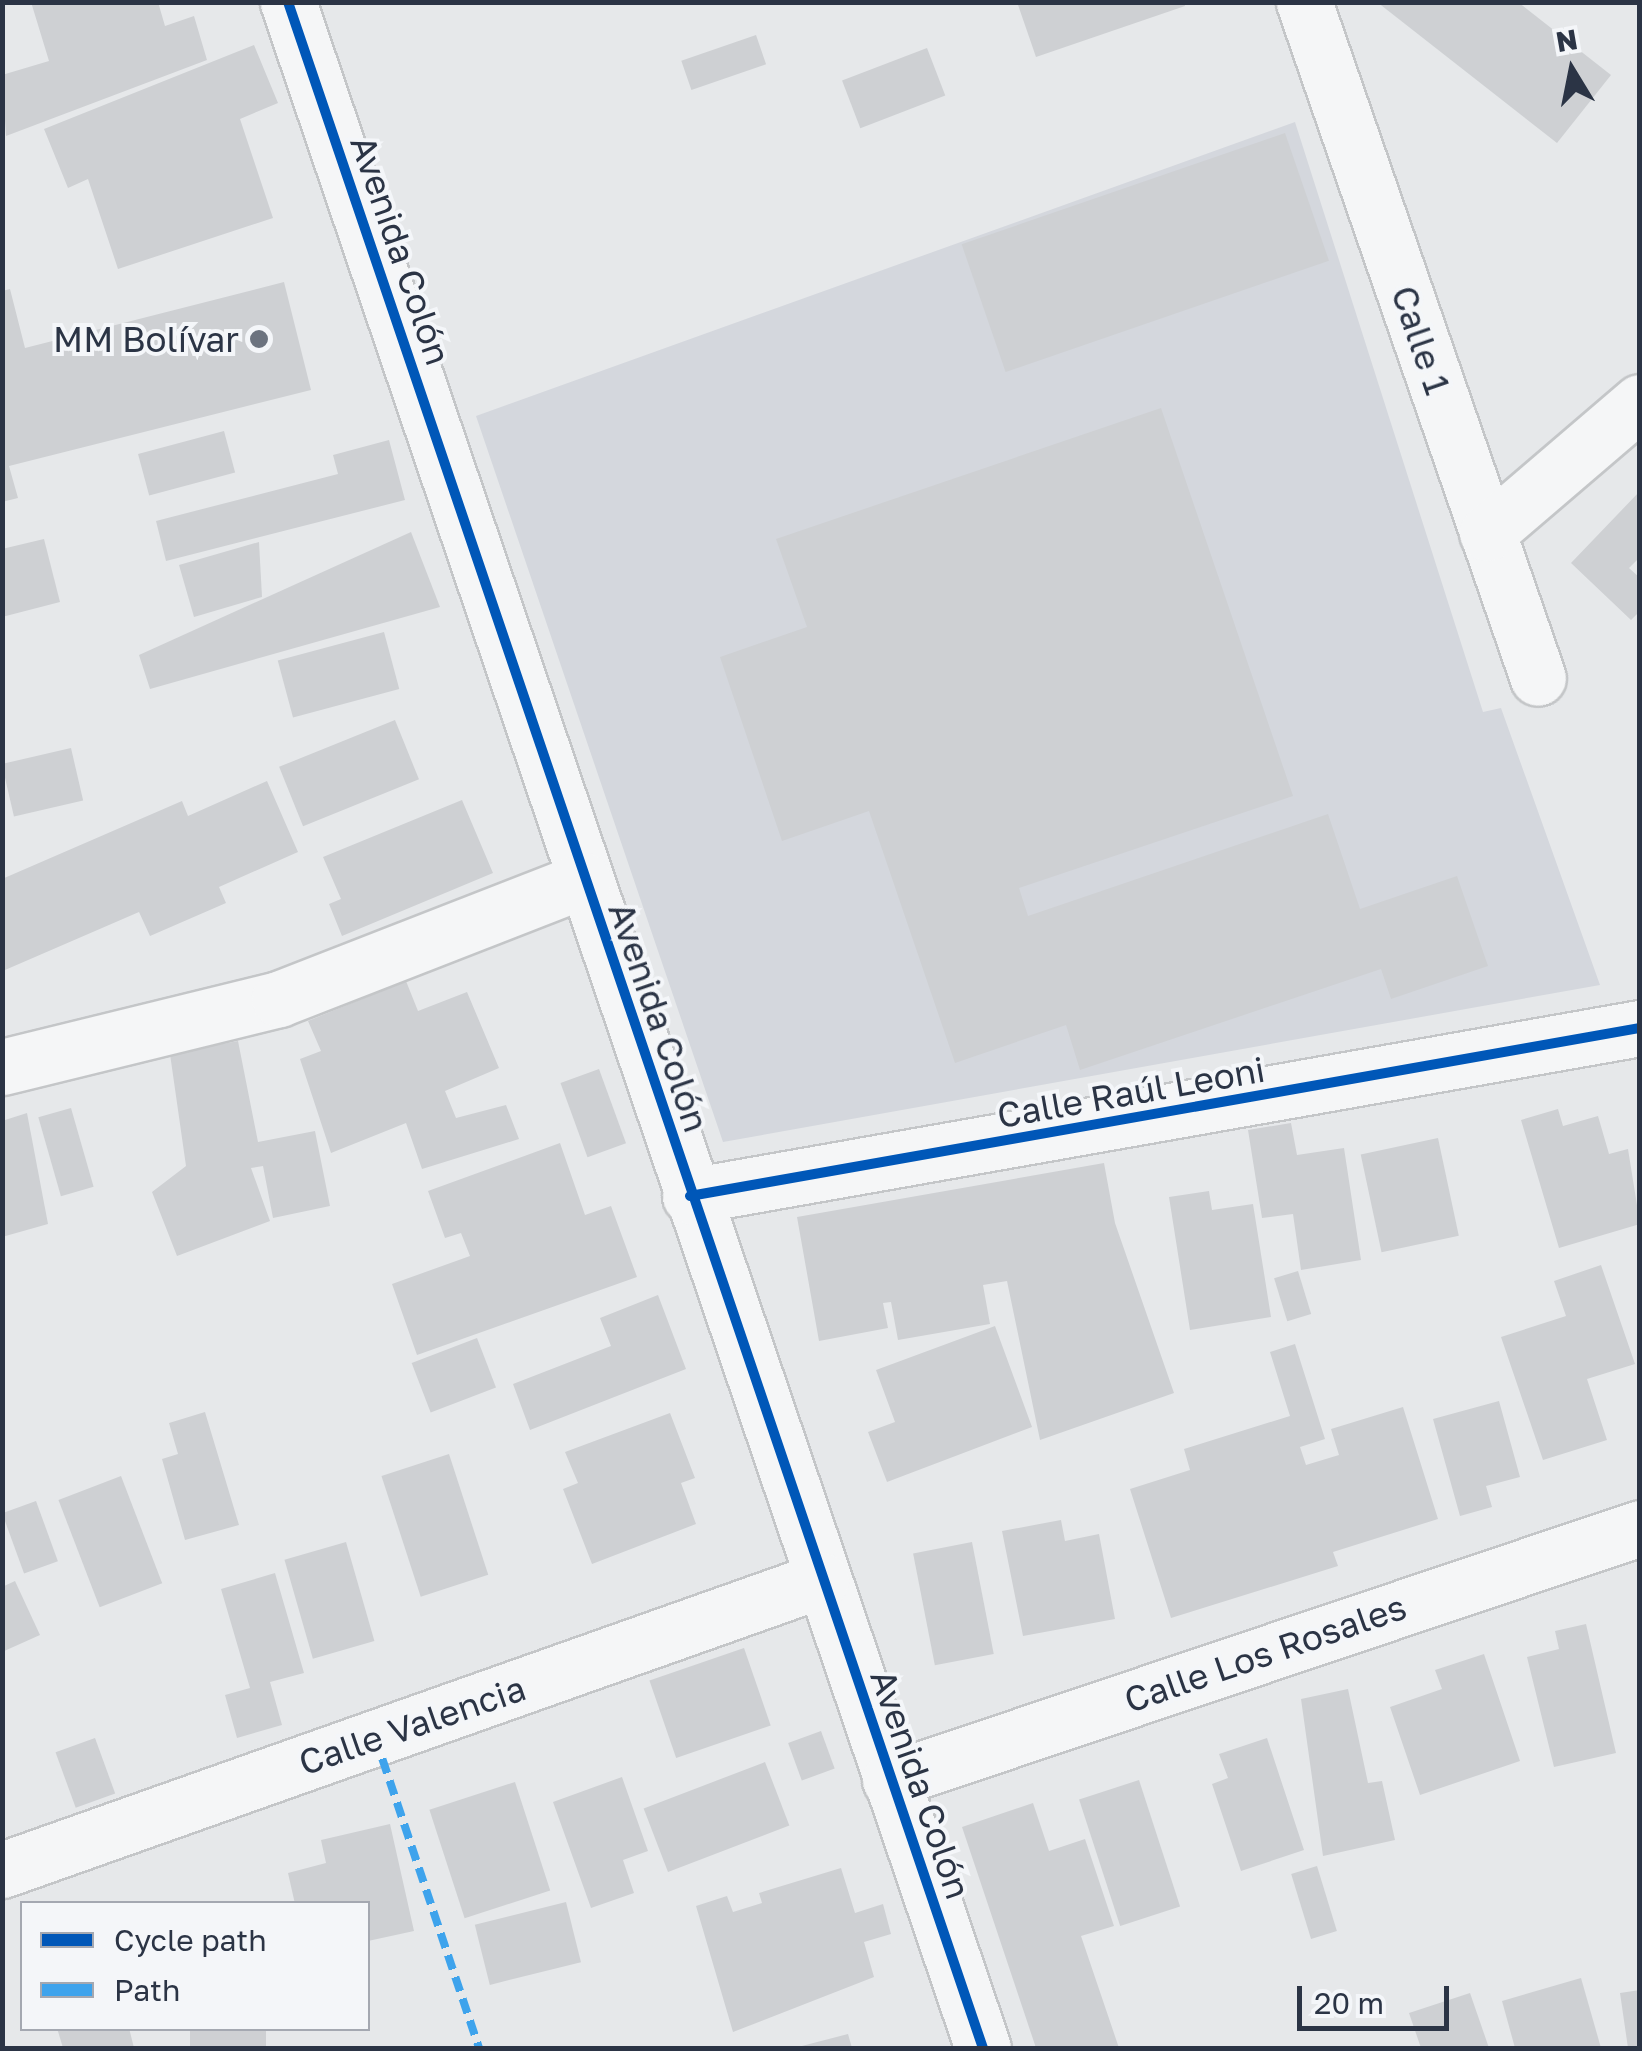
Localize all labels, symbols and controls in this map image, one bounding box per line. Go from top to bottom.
north arrow [1522,20,1622,120]
text: N [1553,22,1580,58]
street label: Avenida Colón [342,130,460,370]
street label: Calle 1 [1383,280,1459,400]
place label: MM Bolívar [53,318,239,360]
marker: MM Bolívar [248,328,270,350]
street label: Avenida Colón [600,897,718,1137]
street label: Calle Raúl Leoni [994,1048,1268,1136]
street label: Calle Los Rosales [1119,1585,1411,1721]
street label: Avenida Colón [862,1664,980,1904]
street label: Calle Valencia [293,1667,531,1783]
legend [20,1901,370,2031]
text: Cycle path [114,1922,267,1958]
scale bar [1302,1966,1454,2028]
text: Path [114,1972,180,2008]
text: 20 m [1314,1985,1384,2021]

